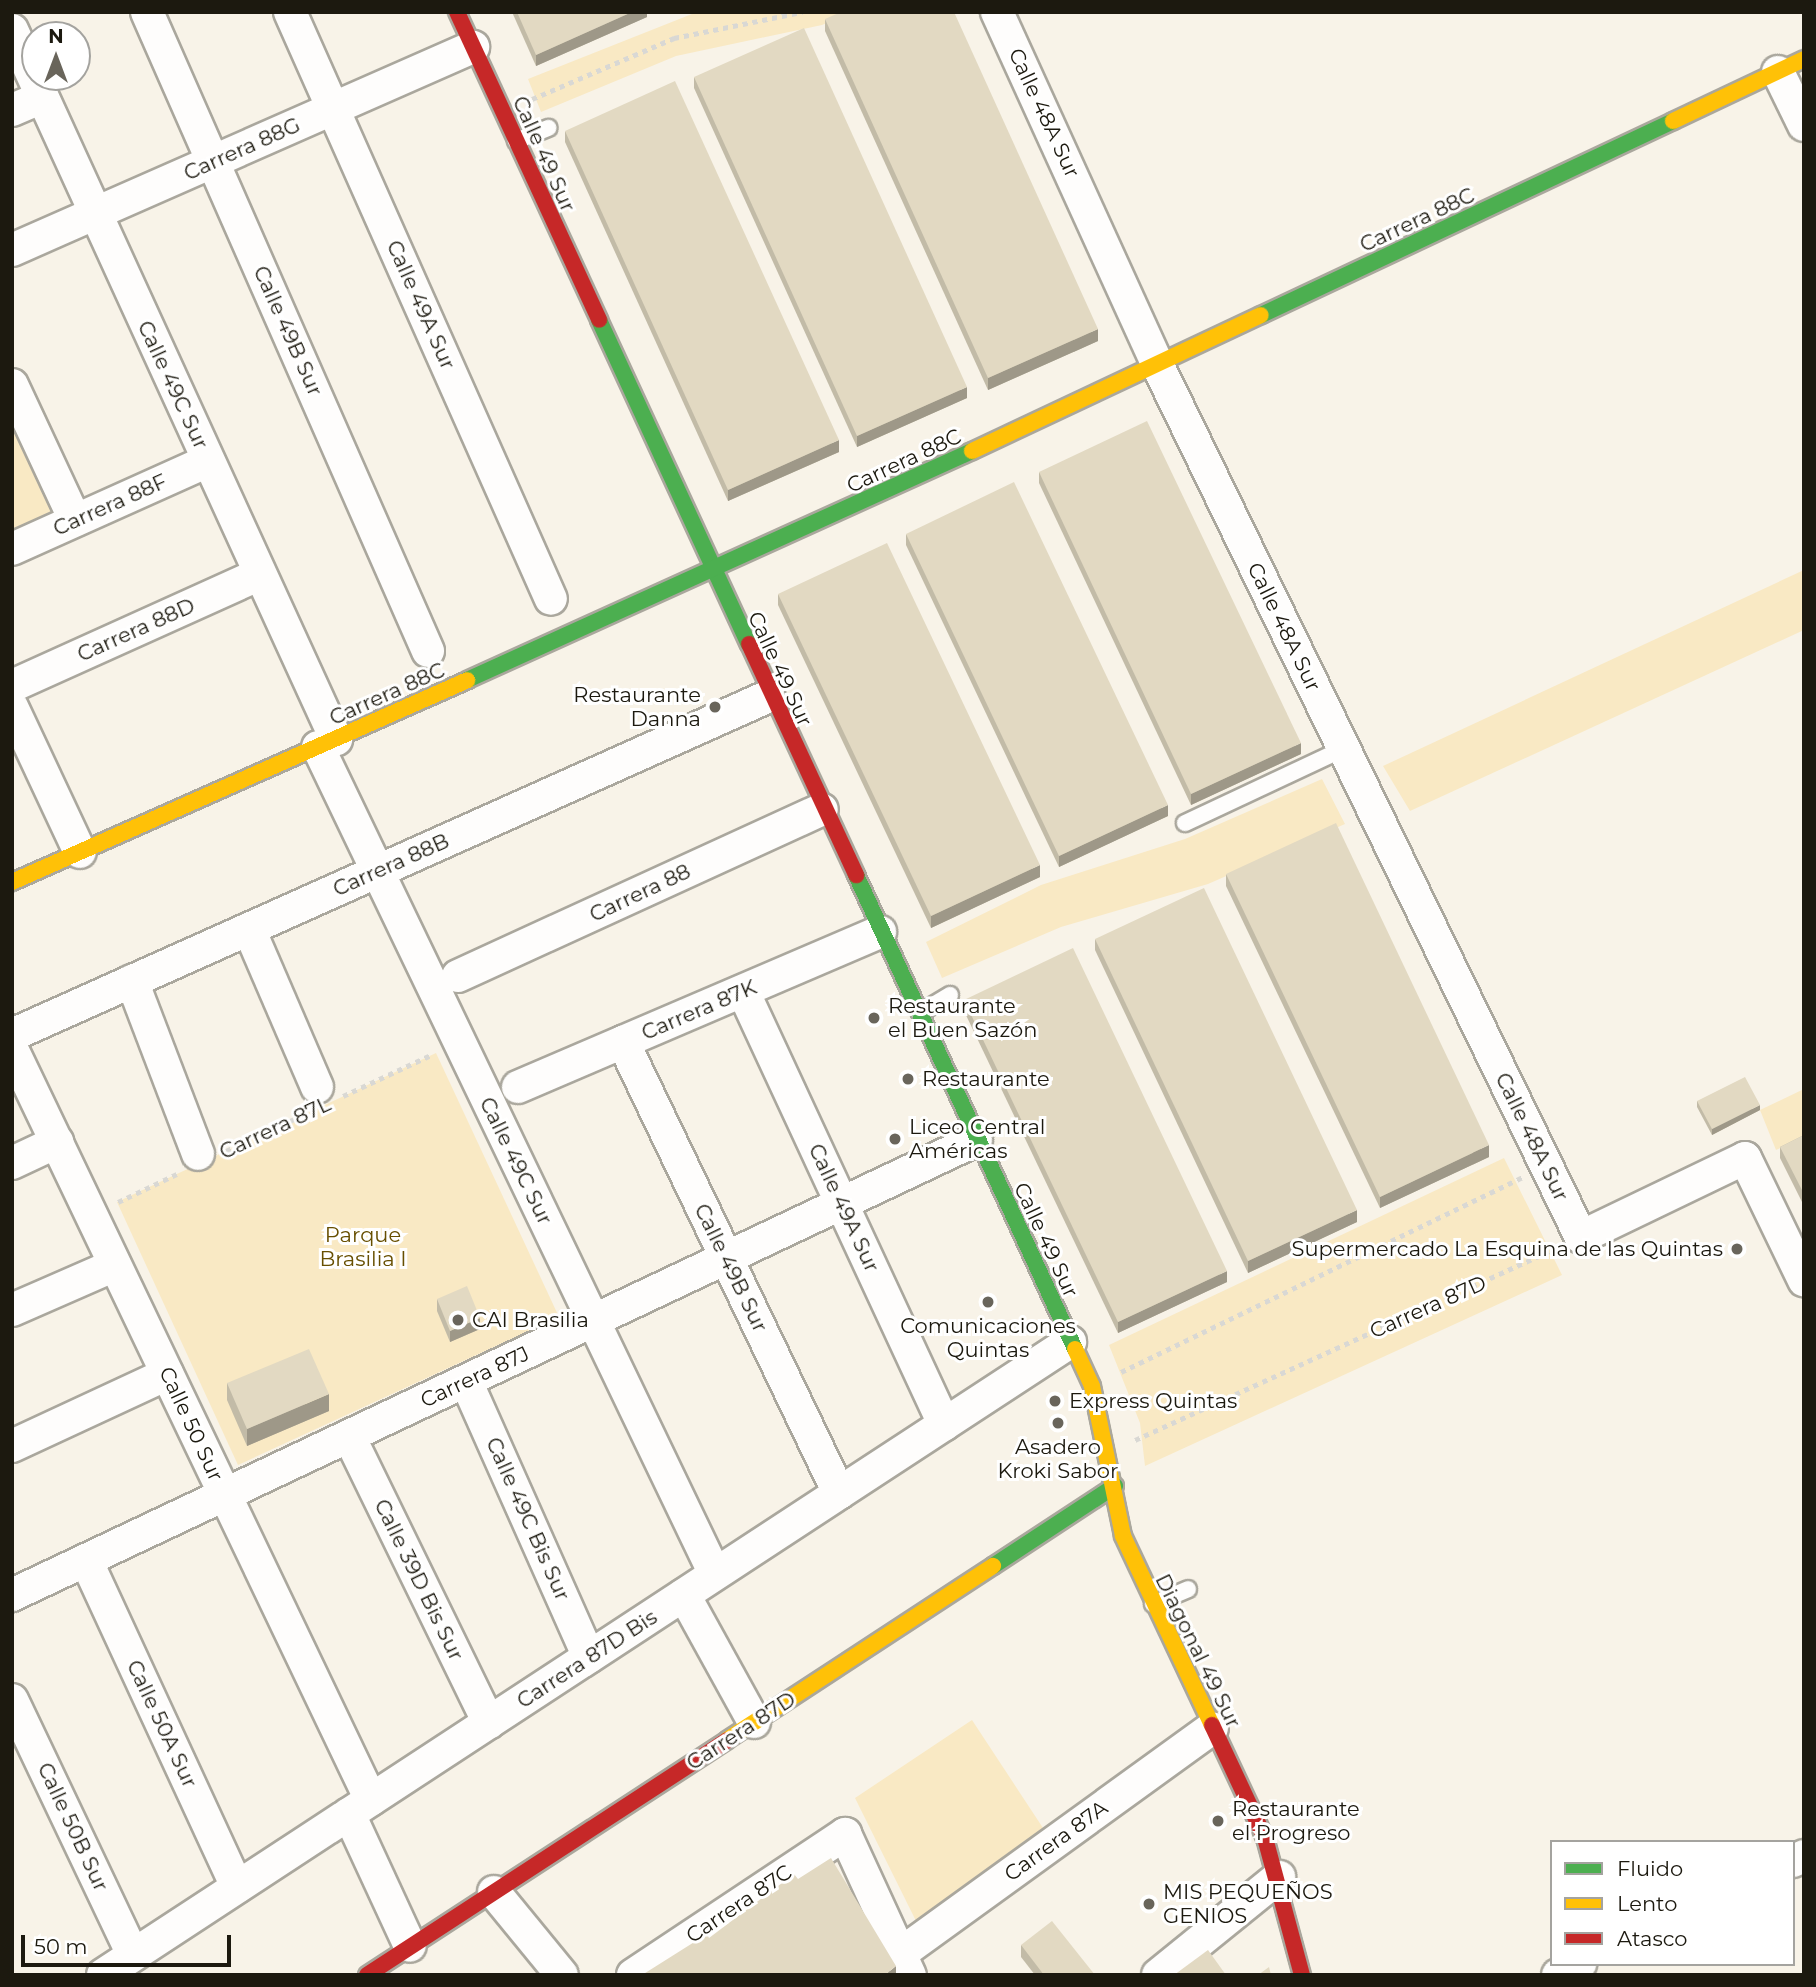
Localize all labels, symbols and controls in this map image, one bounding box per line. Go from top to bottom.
north arrow [21,21,91,91]
text: N [48,25,64,48]
street label: Calle 48A Sur [1003,44,1085,182]
street label: Calle 49 Sur [507,92,581,216]
street label: Carrera 88G [180,112,304,186]
street label: Carrera 88C [1356,183,1478,257]
street label: Calle 49A Sur [381,236,461,374]
street label: Calle 49B Sur [248,262,328,400]
street label: Calle 49C Sur [132,317,214,453]
street label: Carrera 88C [843,424,965,498]
street label: Carrera 88F [49,469,171,541]
street label: Calle 48A Sur [1242,559,1326,695]
street label: Carrera 88D [73,593,199,667]
street label: Calle 49 Sur [742,607,818,731]
street label: Carrera 88C [326,657,448,731]
place label: Restaurante Danna [573,682,701,732]
marker: Restaurante Danna [707,699,723,715]
street label: Carrera 88B [329,828,453,902]
street label: Carrera 88 [586,859,694,927]
street label: Carrera 87K [638,974,760,1046]
place label: Restaurante el Buen Sazón [888,993,1037,1043]
marker: Restaurante el Buen Sazón [866,1010,882,1026]
place label: Restaurante [922,1066,1050,1092]
street label: Calle 48A Sur [1490,1069,1574,1205]
marker: Restaurante [900,1071,916,1087]
street label: Carrera 87L [215,1091,335,1165]
street label: Calle 49C Sur [474,1093,558,1229]
place label: Liceo Central Américas [909,1114,1045,1164]
marker: Liceo Central Américas [887,1131,903,1147]
street label: Calle 49A Sur [803,1140,885,1276]
street label: Calle 49 Sur [1008,1178,1084,1302]
street label: Calle 49B Sur [689,1200,773,1336]
park label: Parque Brasilia I [319,1222,407,1272]
place label: Supermercado La Esquina de las Quintas [1292,1236,1723,1262]
marker: Supermercado La Esquina de las Quintas [1729,1241,1745,1257]
street label: Carrera 87D [1366,1270,1490,1344]
marker: Comunicaciones Quintas [980,1294,996,1310]
place label: CAI Brasilia [472,1307,589,1333]
marker: CAI Brasilia [450,1312,466,1328]
place label: Comunicaciones Quintas [900,1313,1076,1363]
street label: Carrera 87J [416,1341,534,1413]
street label: Calle 50 Sur [154,1363,228,1485]
place label: Express Quintas [1069,1388,1237,1414]
marker: Express Quintas [1047,1393,1063,1409]
marker: Asadero Kroki Sabor [1050,1415,1066,1431]
street label: Calle 49C Bis Sur [481,1433,575,1605]
place label: Asadero Kroki Sabor [998,1434,1118,1484]
street label: Calle 39D Bis Sur [369,1495,469,1665]
street label: Diagonal 49 Sur [1150,1570,1246,1732]
street label: Carrera 87D Bis [512,1604,662,1714]
street label: Calle 50A Sur [121,1656,203,1792]
street label: Carrera 87D [682,1686,800,1776]
street label: Calle 50B Sur [32,1759,114,1895]
street label: Carrera 87A [1000,1795,1112,1887]
place label: Restaurante el Progreso [1232,1796,1360,1846]
marker: Restaurante el Progreso [1210,1813,1226,1829]
legend [1550,1840,1795,1966]
text: Fluido [1617,1856,1683,1881]
street label: Carrera 87C [681,1859,797,1949]
place label: MIS PEQUEÑOS GENIOS [1163,1879,1333,1929]
text: Lento [1617,1891,1677,1916]
marker: MIS PEQUEÑOS GENIOS [1141,1896,1157,1912]
scale bar [24,1920,234,1964]
text: Atasco [1617,1926,1688,1951]
text: 50 m [34,1934,88,1959]

